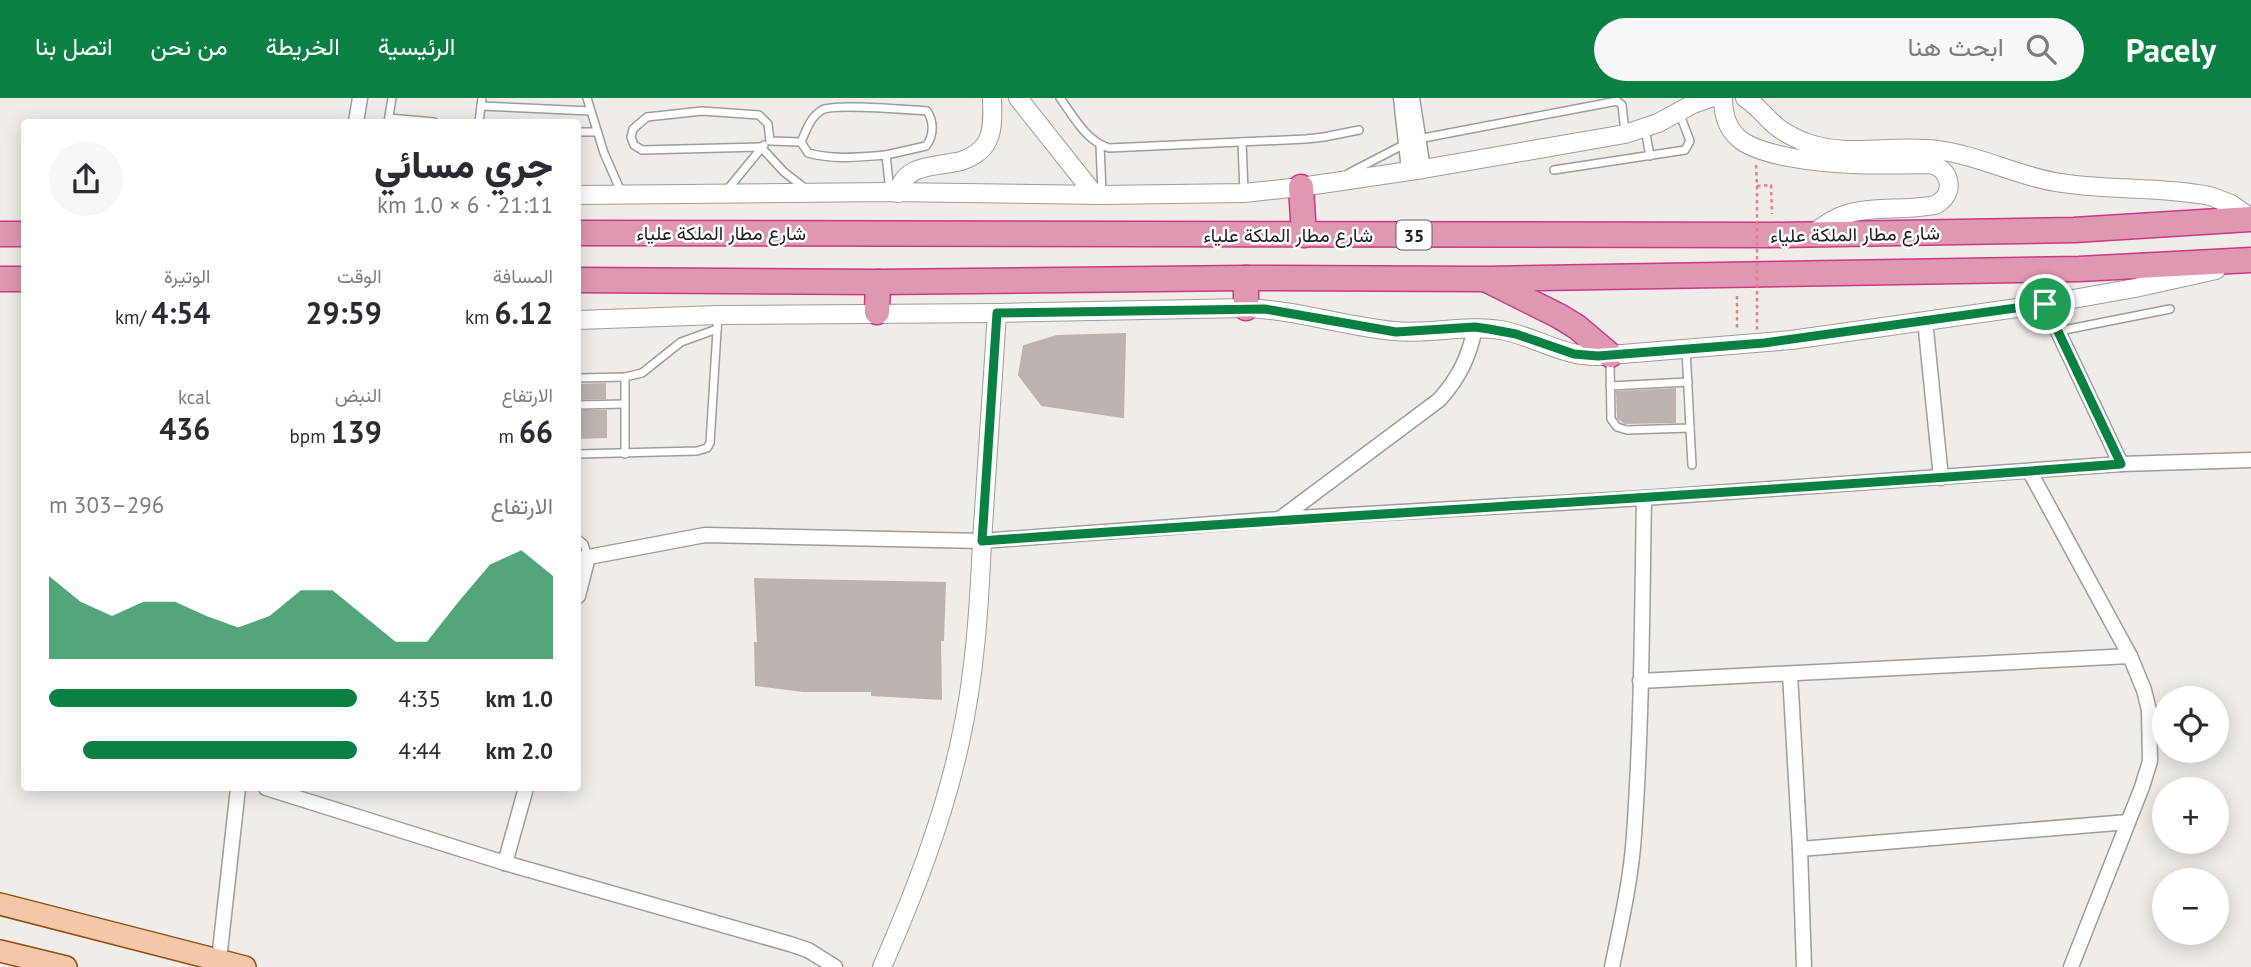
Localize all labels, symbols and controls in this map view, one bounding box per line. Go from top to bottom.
search box [1594,18,2084,81]
text: Pacely [2126,28,2216,71]
text: ابحث هنا [1908,30,2004,63]
icon: search [2022,30,2060,68]
text: اتصل بنا [35,31,113,62]
text: من نحن [151,31,228,62]
text: الخريطة [266,31,340,62]
text: الرئيسية [378,31,455,62]
text: جري مسائي [374,139,553,188]
button: share [49,142,123,216]
text: 21:11 · 6 × 1.0 km [377,190,553,219]
road number: 35 [1396,220,1432,250]
street label: شارع مطار الملكة علياء [636,221,806,246]
street label: شارع مطار الملكة علياء [1770,221,1940,248]
street label: شارع مطار الملكة علياء [1203,223,1373,248]
text: الوتيرة [164,264,210,288]
text: الوقت [337,264,382,288]
text: المسافة [493,264,553,288]
pin [2015,274,2075,334]
icon: arrive [2026,285,2064,323]
text: 4:54 [151,293,210,332]
text: 29:59 [306,293,382,332]
text: 6.12 [495,293,553,332]
text: /km [115,305,151,329]
text: km [465,305,495,329]
text: النبض [335,383,382,407]
text: الارتفاع [501,383,553,407]
text: kcal [178,385,210,409]
text: 436 [159,409,210,448]
text: 139 [331,412,382,451]
text: 66 [519,412,553,451]
text: bpm [290,424,331,448]
text: m [498,424,519,448]
text: 296–303 m [49,490,164,519]
text: الارتفاع [491,491,553,520]
text: 4:35 [398,684,441,713]
text: 1.0 km [486,684,553,713]
map controls [2152,686,2229,945]
button: locate [2152,686,2229,763]
text: 4:44 [398,736,441,765]
text: 2.0 km [486,736,553,765]
button: + [2152,777,2229,854]
button: − [2152,868,2229,945]

